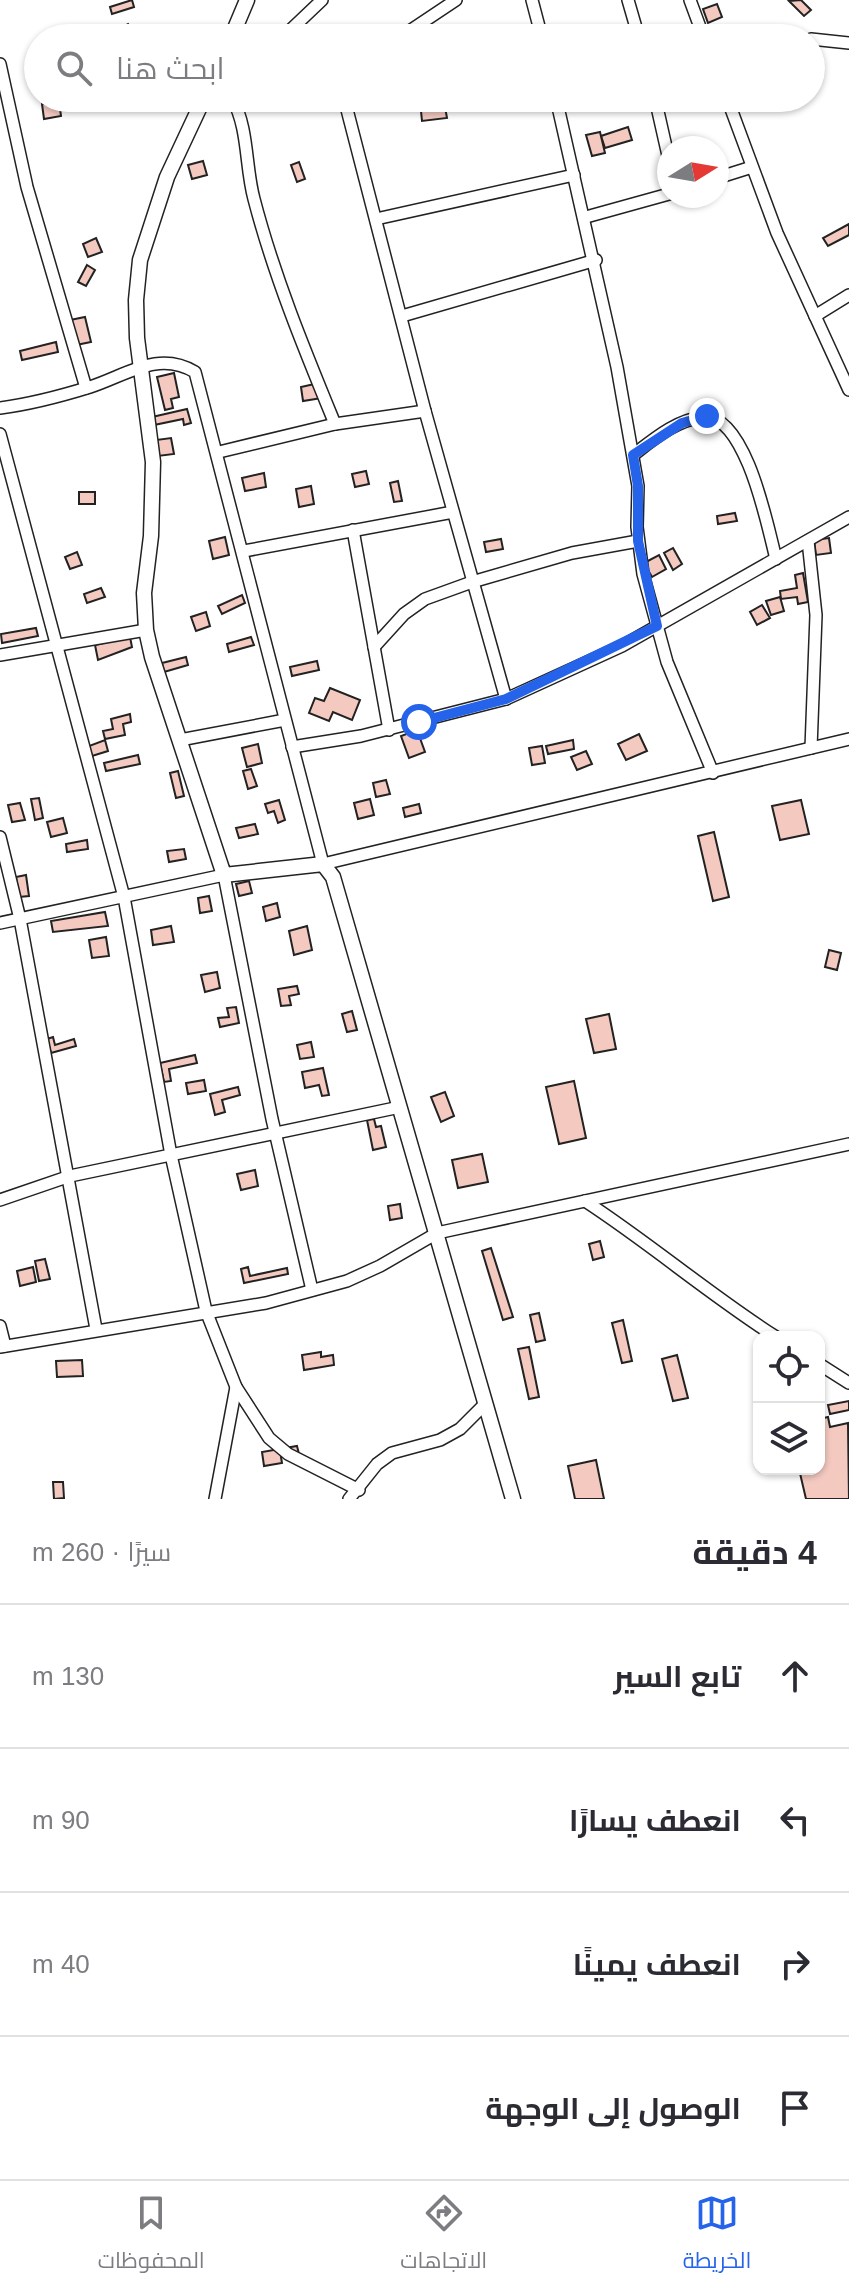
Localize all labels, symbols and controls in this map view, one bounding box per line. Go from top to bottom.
search box [24,24,825,112]
icon: search [52,46,96,90]
text: ابحث هنا [116,52,225,85]
north arrow [657,136,729,208]
route end [689,398,725,434]
route start [401,704,437,740]
map controls [753,1331,825,1475]
button: locate [753,1331,825,1403]
button: layers [753,1403,825,1475]
text: 4 دقيقة [693,1533,817,1571]
text: سيرًا · 260 m [32,1537,171,1567]
icon: ahead [773,1654,817,1698]
text: تابع السير [613,1660,741,1693]
text: 130 m [32,1661,104,1691]
icon: left [773,1798,817,1842]
text: انعطف يسارًا [569,1804,741,1837]
text: 90 m [32,1805,90,1835]
icon: right [773,1942,817,1986]
text: انعطف يمينًا [573,1948,741,1981]
text: 40 m [32,1949,90,1979]
icon: arrive [773,2086,817,2130]
text: الوصول إلى الوجهة [485,2092,741,2125]
tab: المحفوظات [98,2191,205,2281]
tab: الاتجاهات [400,2191,487,2281]
tab: الخريطة [683,2191,751,2281]

